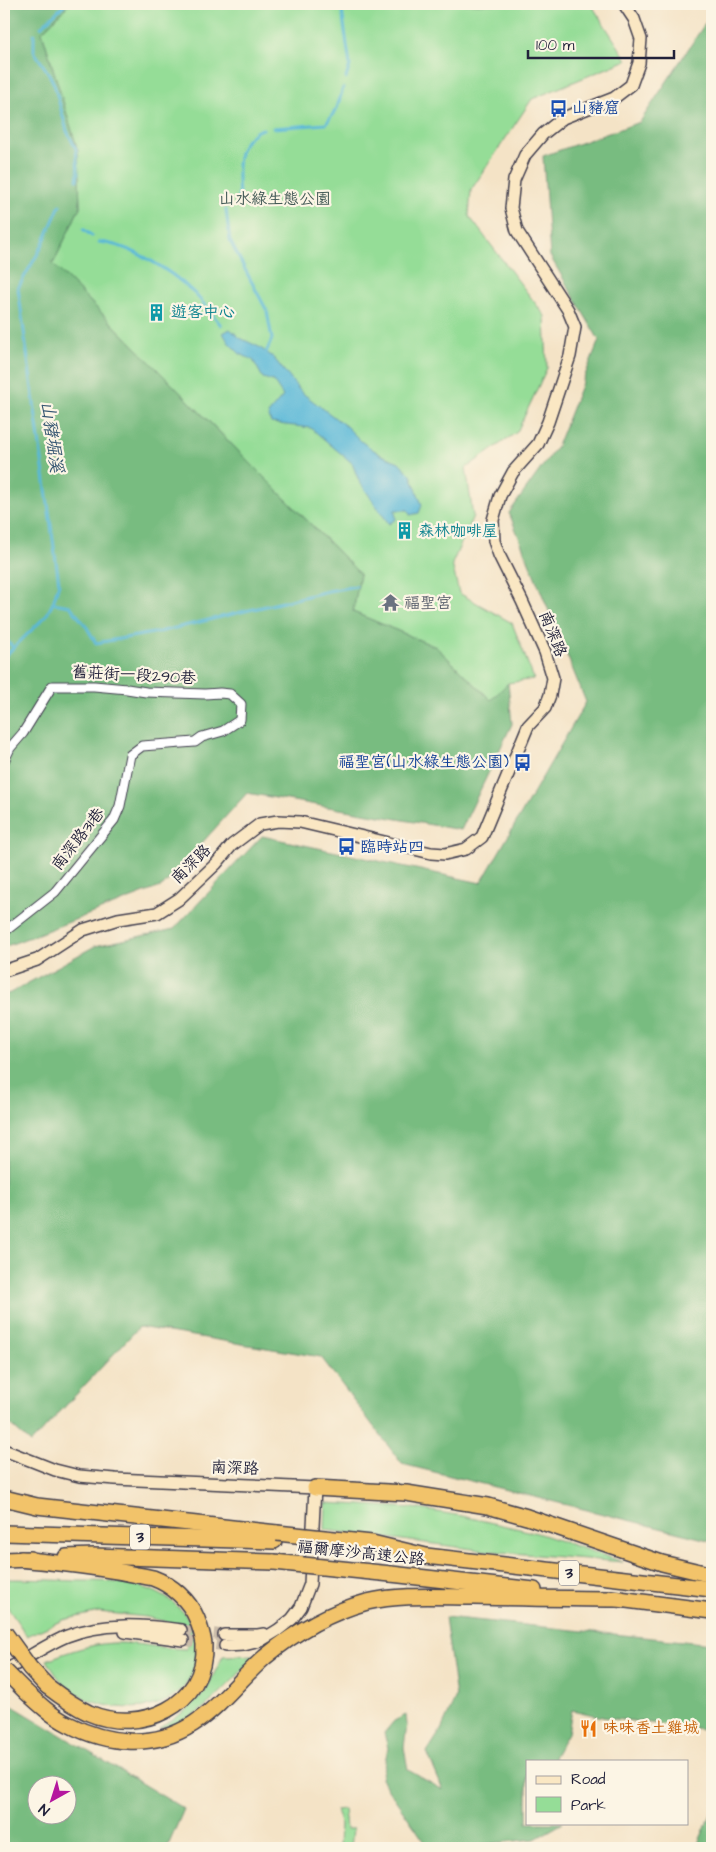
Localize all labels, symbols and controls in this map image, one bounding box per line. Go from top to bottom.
scale bar [528,28,675,60]
text: 100 m [536,35,575,56]
place label: 山豬窟 [572,97,620,119]
bus stop icon: 山豬窟 [548,98,568,118]
park label: 山水綠生態公園 [219,188,331,210]
place label: 遊客中心 [171,301,235,323]
building icon: 遊客中心 [147,302,167,322]
water label: 山豬堀溪 [35,400,70,475]
place label: 森林咖啡屋 [418,520,498,542]
building icon: 森林咖啡屋 [394,521,414,541]
place label: 福聖宮 [404,592,452,614]
temple icon: 福聖宮 [380,593,400,613]
street label: 南深路 [534,608,572,660]
street label: 舊莊街一段290巷 [71,661,197,689]
place label: 福聖宮(山水綠生態公園) [339,751,509,773]
bus stop icon: 福聖宮(山水綠生態公園) [513,752,533,772]
street label: 南深路31巷 [46,803,110,875]
place label: 臨時站四 [360,836,424,858]
bus stop icon: 臨時站四 [336,837,356,857]
street label: 南深路 [166,839,216,889]
street label: 南深路 [211,1456,259,1480]
road number: 3 [130,1524,150,1550]
street label: 福爾摩沙高速公路 [296,1535,426,1571]
road number: 3 [559,1560,579,1586]
place label: 味味香土雞城 [603,1717,699,1739]
restaurant icon: 味味香土雞城 [579,1718,599,1738]
legend [526,1760,688,1824]
text: Road [571,1769,606,1790]
north arrow [28,1774,78,1824]
text: Park [571,1795,606,1816]
text: N [35,1799,54,1820]

